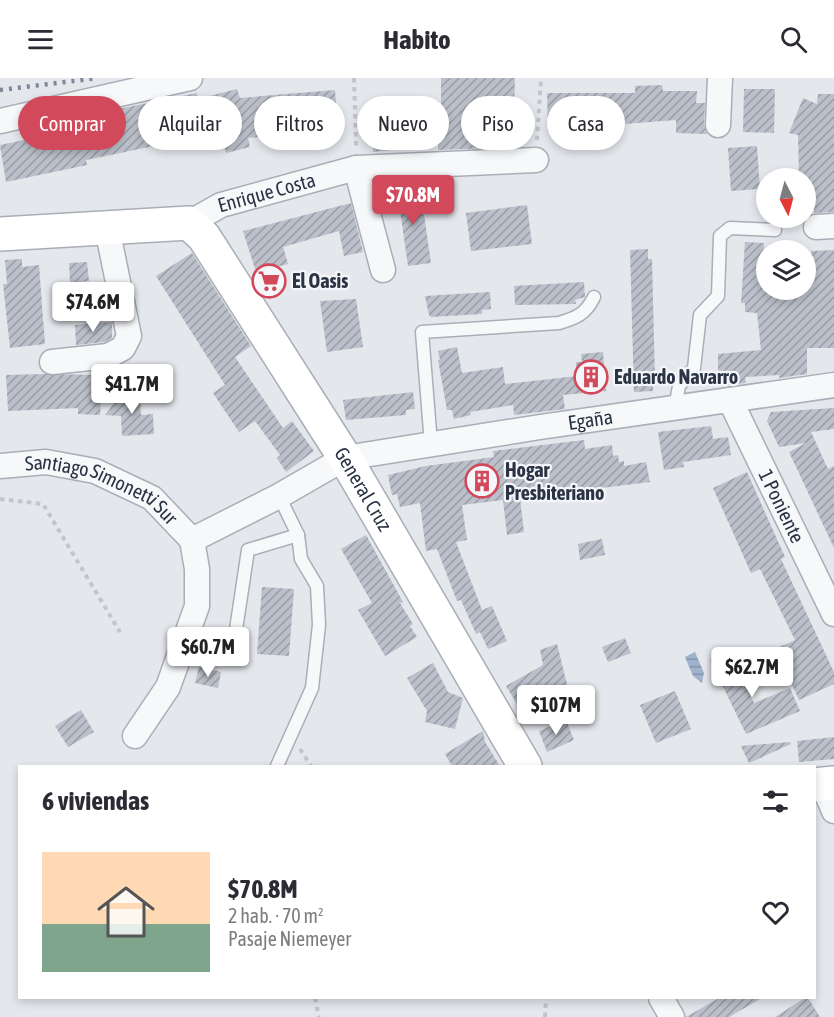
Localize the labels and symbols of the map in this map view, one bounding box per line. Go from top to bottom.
street label: Enrique Costa [215,168,318,216]
north arrow [756,168,816,228]
pin: $70.8M [364,175,462,226]
supermarket icon: El Oasis [251,263,287,299]
place label: El Oasis [292,269,348,292]
pin: $74.6M [44,282,142,333]
building icon: Eduardo Navarro [573,359,609,395]
pin: $41.7M [83,364,181,415]
place label: Eduardo Navarro [614,365,738,388]
street label: Egaña [566,405,614,434]
street label: General Cruz [330,443,397,535]
street label: Santiago Simonetti Sur [24,450,183,529]
place label: Hogar Presbiteriano [505,458,604,504]
building icon: Hogar Presbiteriano [464,463,500,499]
street label: 1 Poniente [754,465,810,546]
pin: $60.7M [159,627,257,678]
pin: $62.7M [703,647,801,698]
pin: $107M [514,685,598,736]

